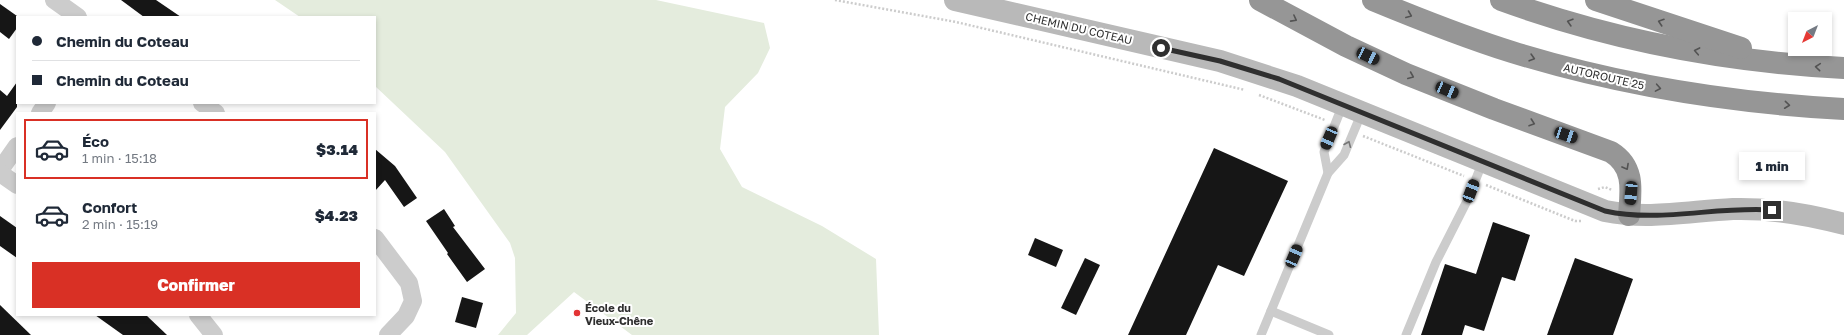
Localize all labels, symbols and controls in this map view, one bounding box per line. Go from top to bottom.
street label: CHEMIN DU COTEAU [1024,9,1134,47]
one-way arrow [1406,10,1413,18]
north arrow [1788,12,1832,56]
map controls [1788,12,1832,56]
one-way arrow [1290,14,1297,21]
one-way arrow [1567,18,1574,27]
one-way arrow [1658,18,1665,26]
text: Chemin du Coteau [56,32,189,50]
route start [1152,39,1170,57]
car [1355,45,1381,67]
one-way arrow [1694,48,1700,56]
one-way arrow [1528,53,1535,62]
street label: AUTOROUTE 25 [1562,60,1646,92]
one-way arrow [1815,62,1821,71]
text: Chemin du Coteau [56,71,189,89]
one-way arrow [1407,71,1414,79]
car [1434,80,1460,100]
one-way arrow [1655,83,1661,92]
one-way arrow [1784,100,1790,109]
one-way arrow [1528,118,1535,126]
car [1319,125,1339,151]
car [1553,125,1579,145]
icon: car [34,131,70,167]
text: Éco [82,132,109,150]
text: $3.14 [316,140,358,158]
one-way arrow [1344,141,1352,148]
text: 1 min · 15:18 [82,150,157,166]
callout: 1 min [1739,152,1805,180]
text: 1 min [1755,158,1789,174]
one-way arrow [1621,163,1629,170]
car [1461,178,1481,204]
car [1624,181,1638,205]
icon: car [34,197,70,233]
text: Confort [82,198,137,216]
route end [1763,201,1781,219]
text: $4.23 [315,206,358,224]
text: 2 min · 15:19 [82,216,158,232]
car [1284,243,1304,269]
button: Confirmer [32,262,360,308]
place label: École du Vieux-Chêne [585,301,654,327]
marker: École du Vieux-Chêne [572,308,582,318]

